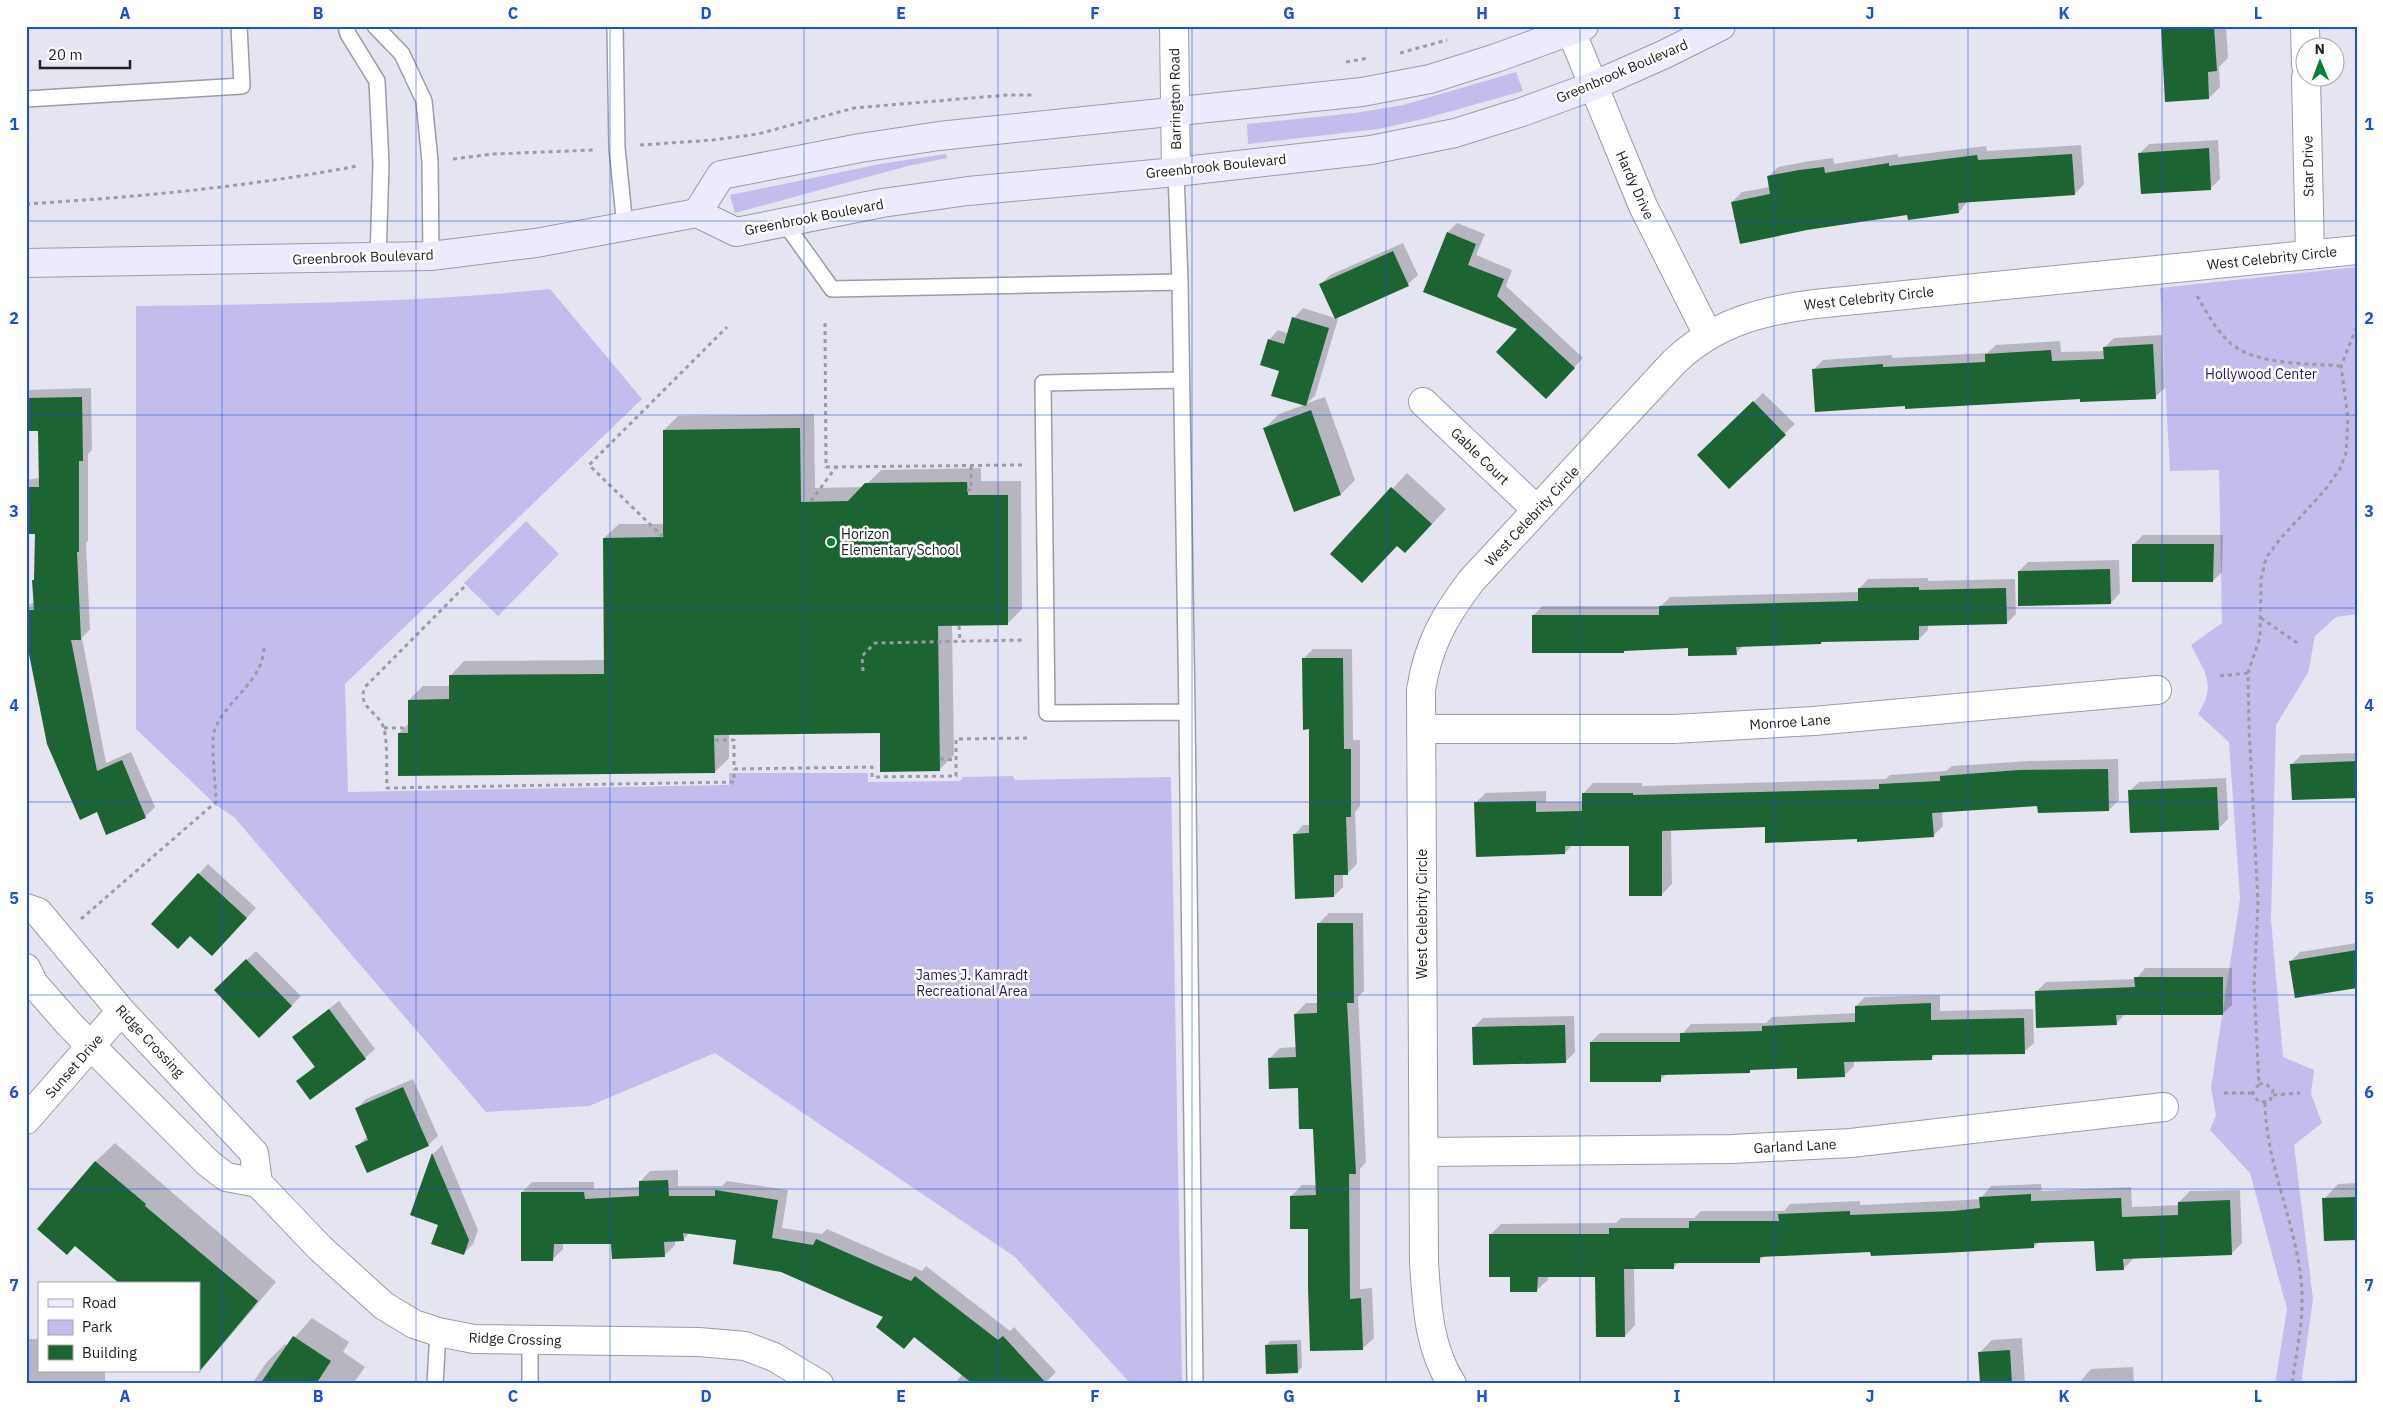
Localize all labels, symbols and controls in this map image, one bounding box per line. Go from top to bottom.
text: A [120,3,131,23]
text: B [313,3,324,23]
text: C [508,3,518,23]
text: D [700,3,712,23]
text: E [896,3,906,23]
text: F [1090,3,1100,23]
text: G [1283,3,1295,23]
text: H [1476,3,1488,23]
text: I [1674,3,1681,23]
text: J [1866,3,1874,23]
text: K [2058,3,2070,23]
text: L [2254,3,2262,23]
street label: Greenbrook Boulevard [1553,35,1691,107]
scale bar [40,38,130,70]
north arrow [2296,38,2346,88]
text: N [2315,40,2325,58]
text: 20 m [48,45,83,64]
street label: Barrington Road [1165,48,1185,150]
text: 1 [9,114,19,134]
text: 1 [2364,114,2374,134]
street label: Star Drive [2298,135,2318,197]
street label: Hardy Drive [1612,148,1658,222]
street label: Greenbrook Boulevard [1145,150,1287,182]
street label: Greenbrook Boulevard [743,195,885,239]
street label: West Celebrity Circle [2206,242,2338,274]
street label: Greenbrook Boulevard [292,246,434,268]
street label: West Celebrity Circle [1803,282,1935,314]
text: 2 [9,308,19,328]
text: 2 [2364,308,2374,328]
park label: Hollywood Center [2205,365,2317,383]
street label: Gable Court [1447,424,1513,488]
street label: West Celebrity Circle [1481,462,1583,570]
text: 3 [9,501,19,521]
text: 3 [2364,501,2374,521]
place label: Horizon Elementary School [841,525,959,559]
marker: Horizon Elementary School [825,536,837,548]
text: 4 [9,695,19,715]
text: 4 [2364,695,2374,715]
street label: Monroe Lane [1749,710,1831,734]
street label: West Celebrity Circle [1413,848,1431,979]
text: 5 [9,888,19,908]
text: 5 [2364,888,2374,908]
park label: James J. Kamradt Recreational Area [916,966,1028,1000]
street label: Ridge Crossing [112,1001,189,1082]
street label: Sunset Drive [41,1030,107,1102]
text: 6 [9,1082,19,1102]
text: 6 [2364,1082,2374,1102]
street label: Garland Lane [1753,1135,1837,1157]
text: 7 [9,1275,19,1295]
text: 7 [2364,1275,2374,1295]
legend [38,1282,200,1372]
text: Road [82,1293,117,1312]
text: Park [82,1317,112,1336]
street label: Ridge Crossing [468,1328,562,1350]
text: Building [82,1343,137,1362]
text: A [120,1386,131,1406]
text: B [313,1386,324,1406]
text: C [508,1386,518,1406]
text: D [700,1386,712,1406]
text: E [896,1386,906,1406]
text: F [1090,1386,1100,1406]
text: G [1283,1386,1295,1406]
text: H [1476,1386,1488,1406]
text: I [1674,1386,1681,1406]
text: J [1866,1386,1874,1406]
text: K [2058,1386,2070,1406]
text: L [2254,1386,2262,1406]

